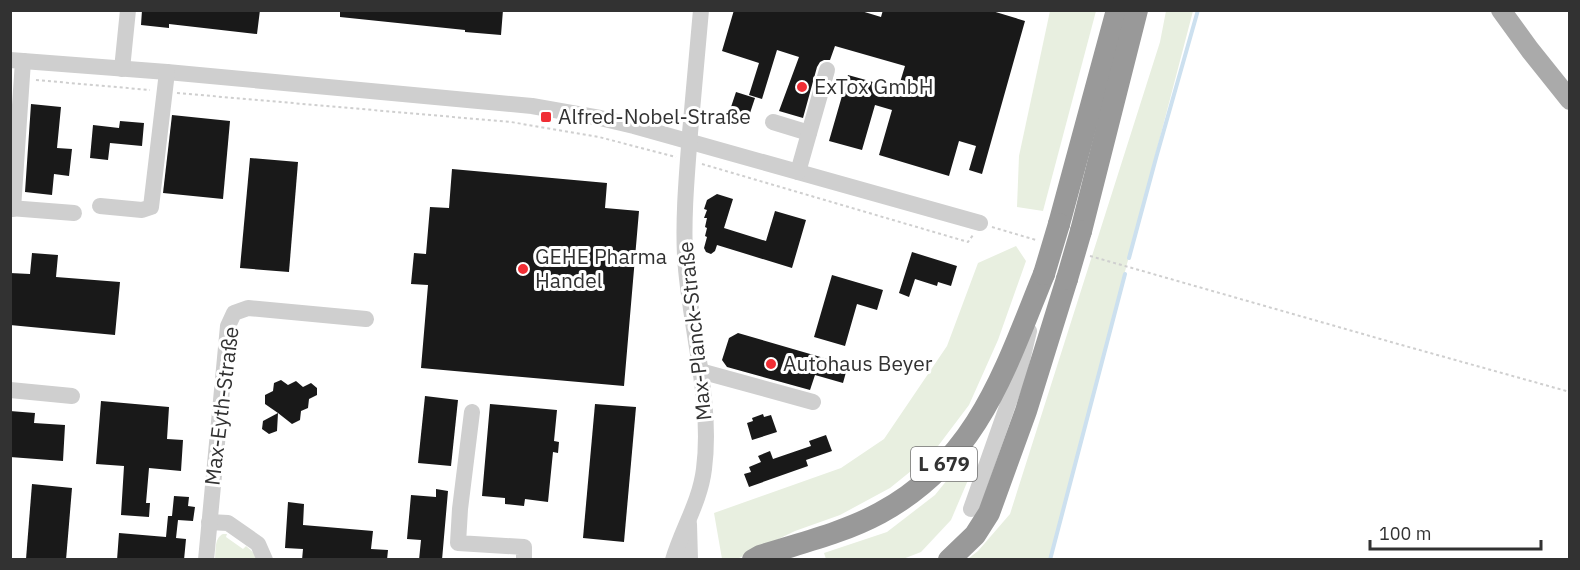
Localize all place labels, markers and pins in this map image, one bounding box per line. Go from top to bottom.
place label: ExTox GmbH [814,72,934,100]
marker: ExTox GmbH [795,80,809,94]
place label: Alfred-Nobel-Straße [558,102,751,130]
marker: Alfred-Nobel-Straße [539,110,553,124]
place label: GEHE Pharma Handel [535,242,667,294]
marker: GEHE Pharma Handel [516,262,530,276]
place label: Autohaus Beyer [783,349,933,377]
marker: Autohaus Beyer [764,357,778,371]

